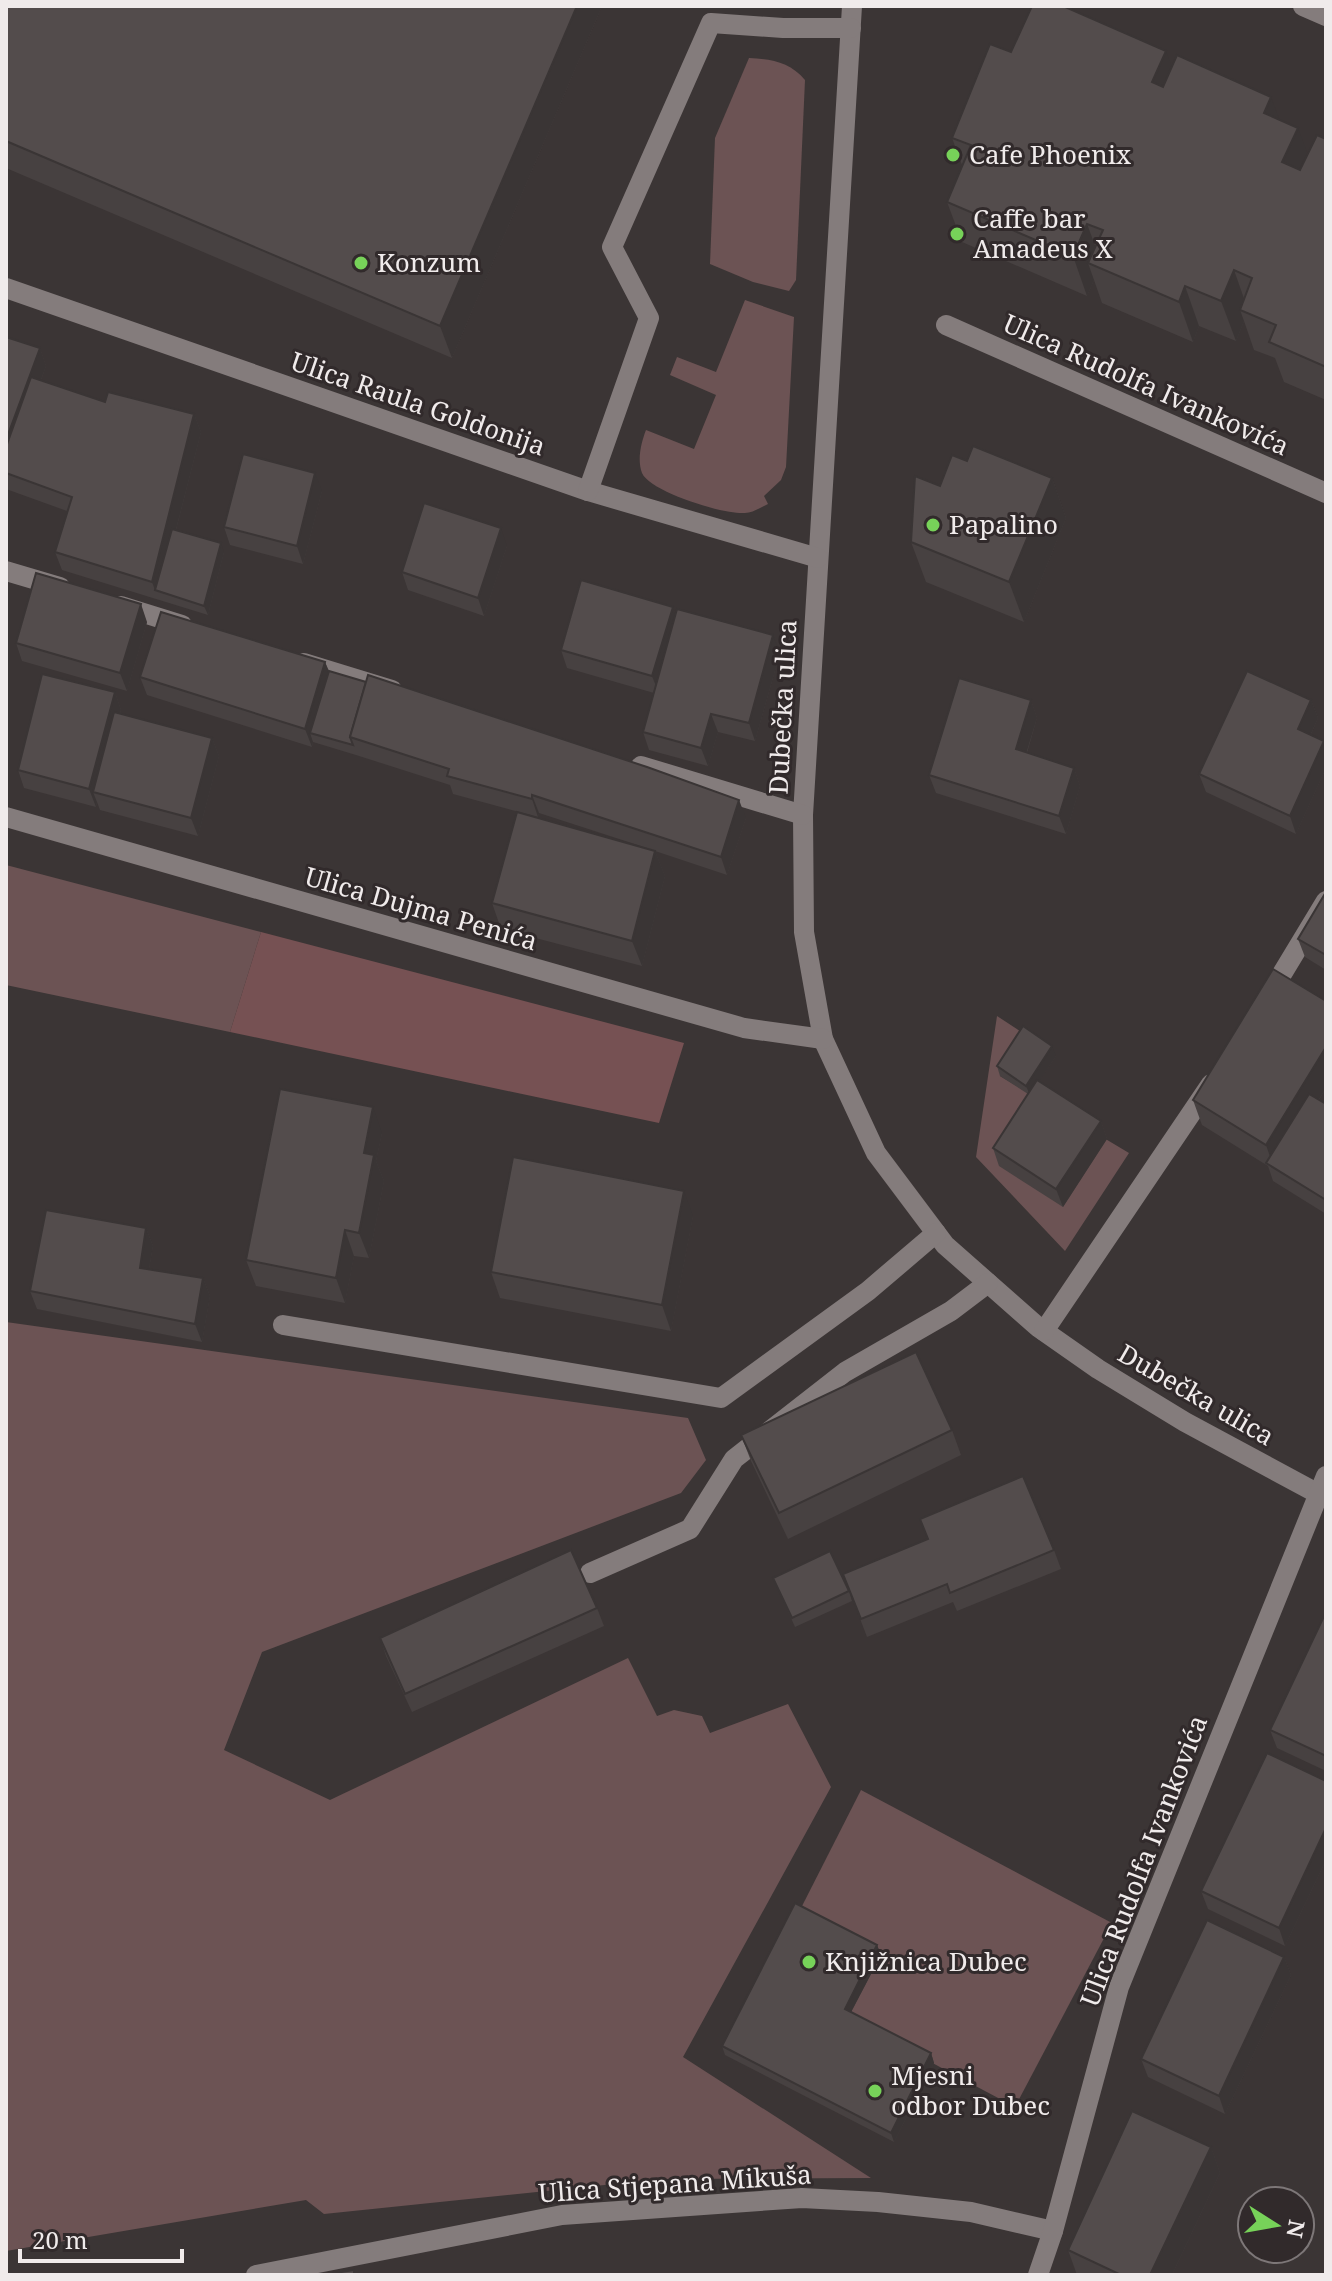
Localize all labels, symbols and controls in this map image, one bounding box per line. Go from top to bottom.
place label: Cafe Phoenix [969,136,1131,172]
marker: Cafe Phoenix [944,146,962,164]
place label: Caffe bar Amadeus X [973,200,1113,266]
marker: Caffe bar Amadeus X [948,225,966,243]
place label: Konzum [377,244,481,280]
marker: Konzum [352,254,370,272]
street label: Ulica Rudolfa Ivankovića [998,305,1295,463]
street label: Ulica Raula Goldonija [286,343,550,464]
place label: Papalino [949,506,1058,542]
marker: Papalino [924,516,942,534]
street label: Dubečka ulica [759,619,805,795]
street label: Ulica Dujma Penića [301,858,542,958]
street label: Dubečka ulica [1112,1335,1281,1453]
street label: Ulica Rudolfa Ivankovića [1071,1710,1215,2011]
place label: Knjižnica Dubec [825,1943,1027,1979]
marker: Knjižnica Dubec [800,1953,818,1971]
place label: Mjesni odbor Dubec [891,2057,1050,2123]
marker: Mjesni odbor Dubec [866,2082,884,2100]
street label: Ulica Stjepana Mikuša [537,2155,813,2211]
north arrow [1236,2185,1316,2265]
scale bar [20,2213,182,2263]
text: N [1280,2218,1313,2240]
text: 20 m [32,2223,88,2256]

